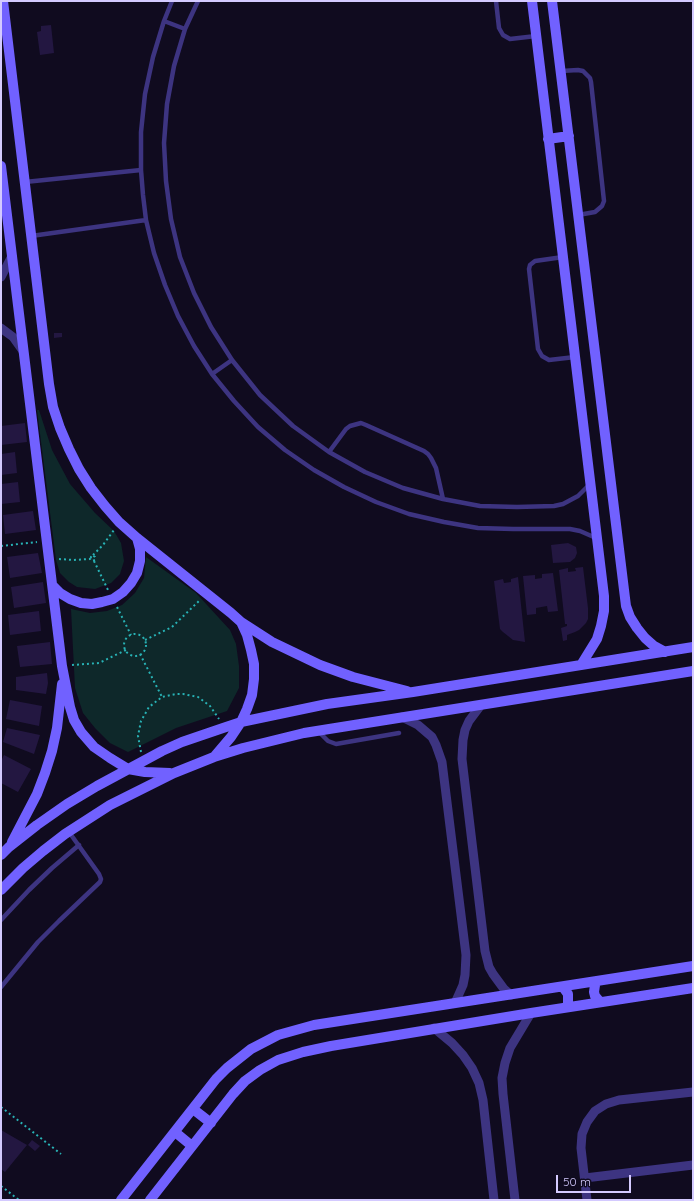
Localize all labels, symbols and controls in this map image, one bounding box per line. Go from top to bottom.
scale bar [558,1167,633,1193]
text: 50 m [563,1174,591,1189]

